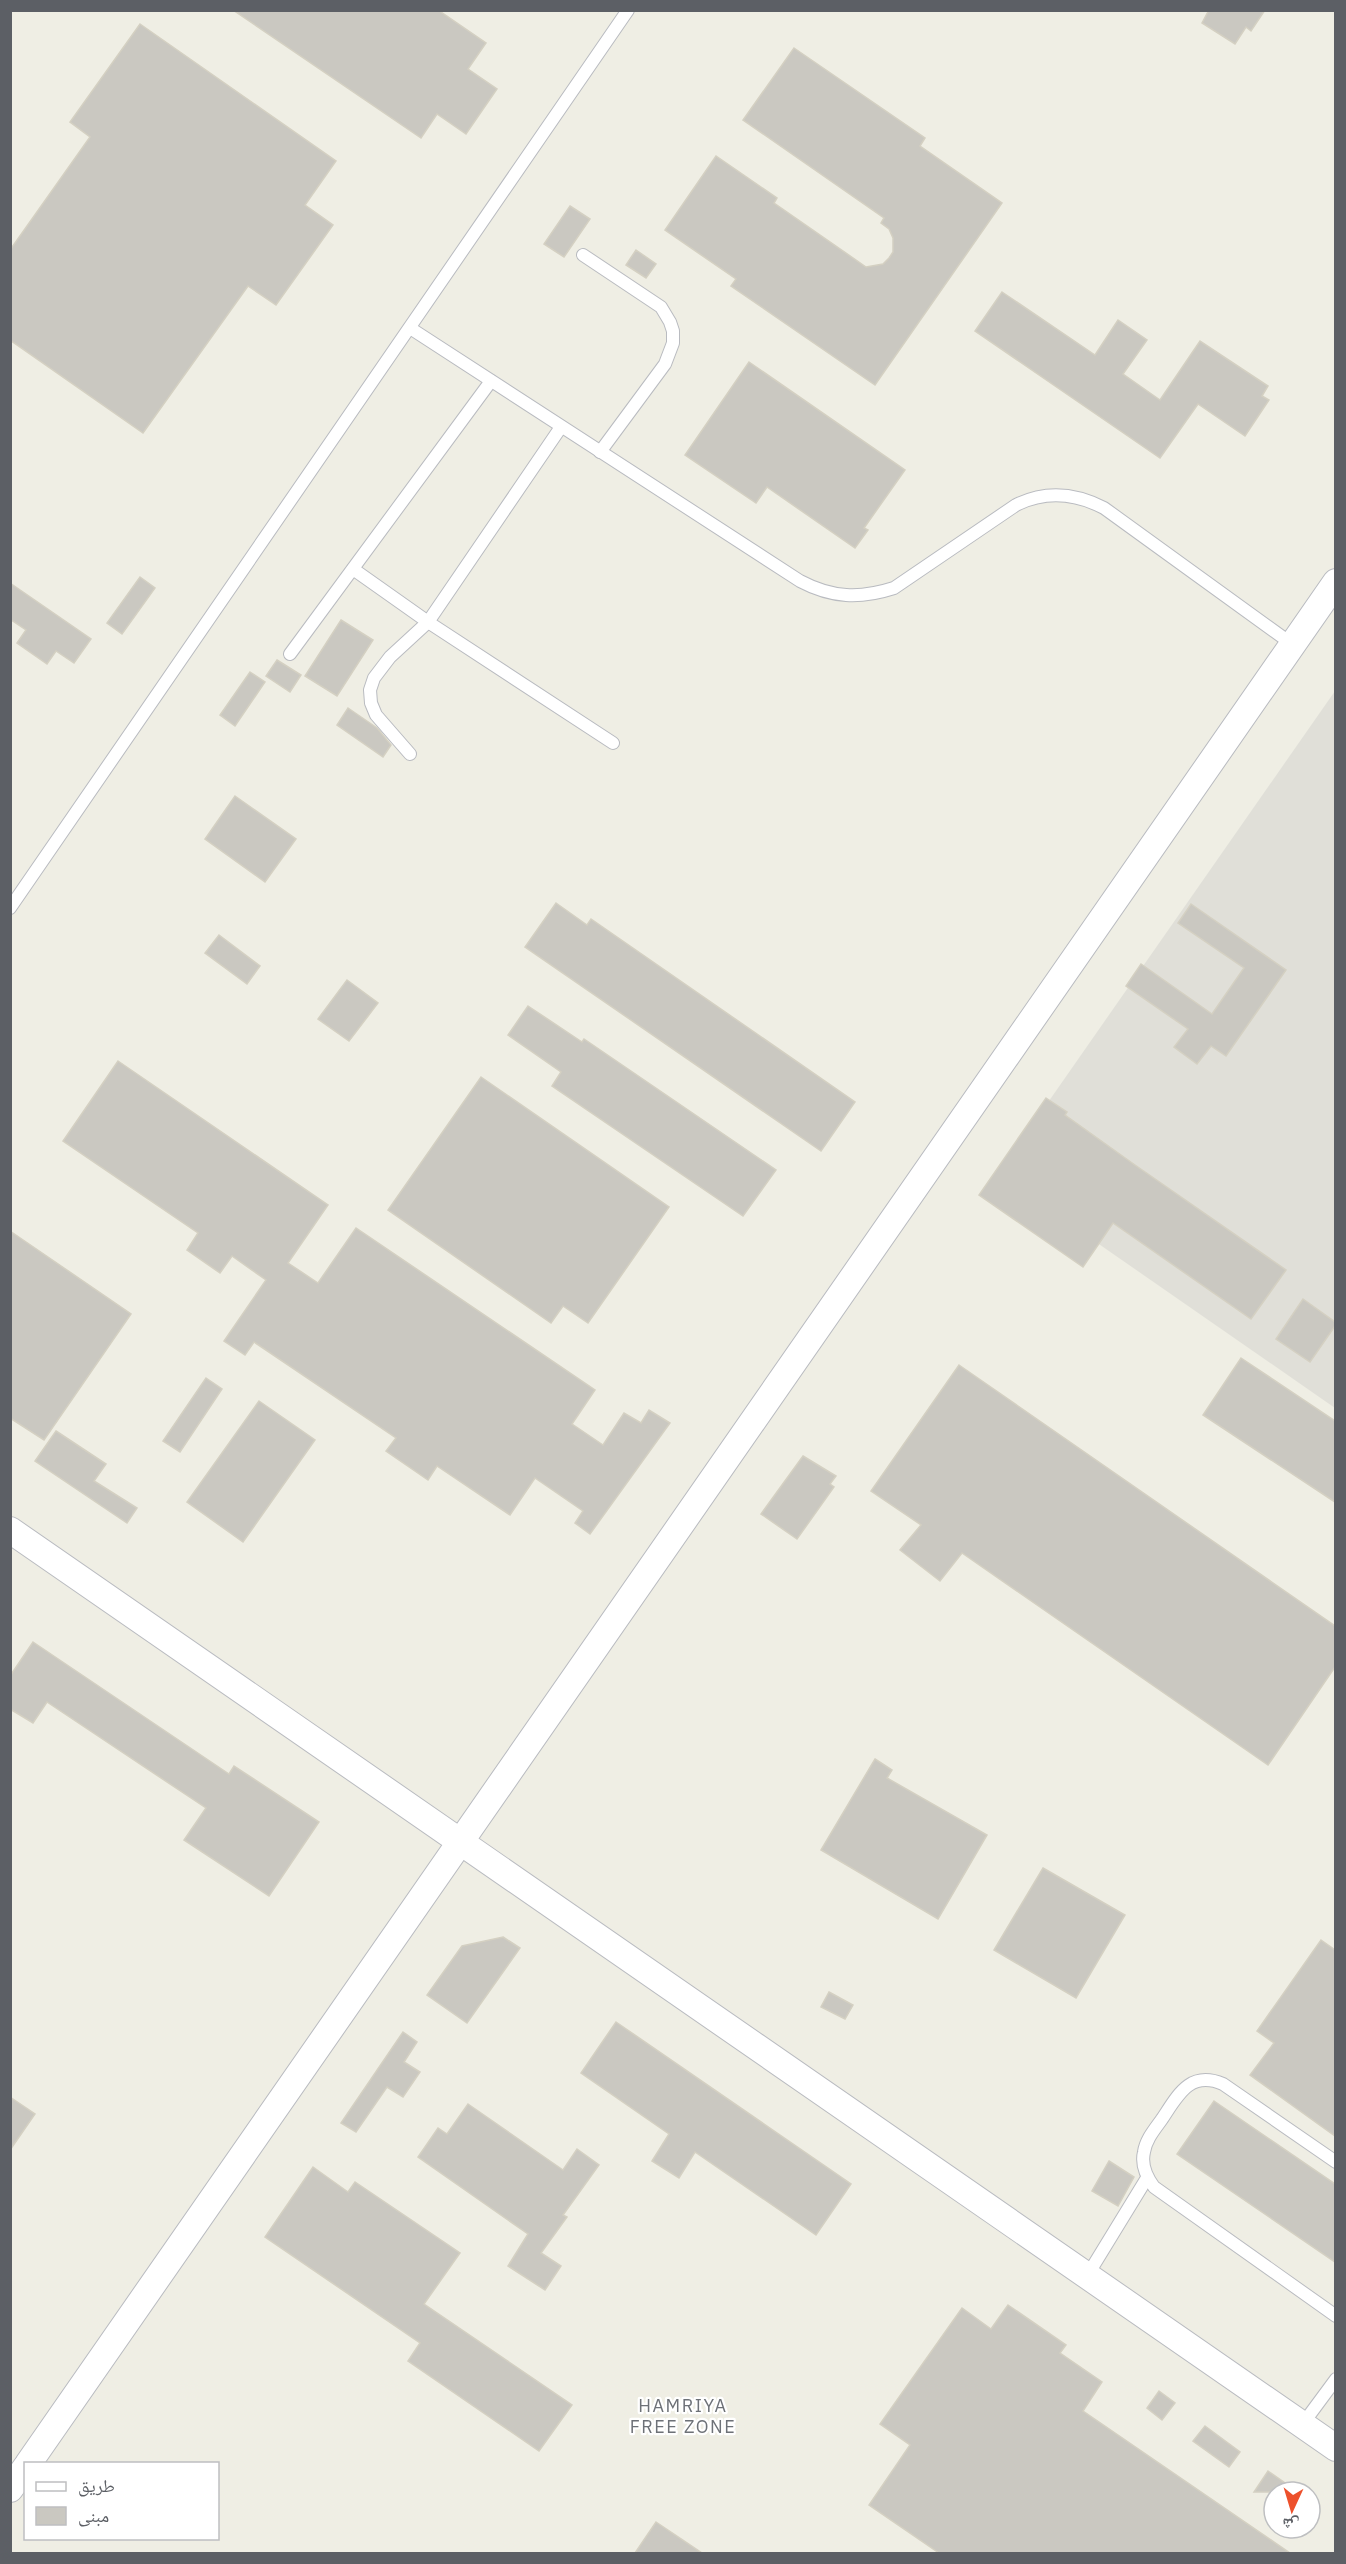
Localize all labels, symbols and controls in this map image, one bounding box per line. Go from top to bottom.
district label: HAMRIYA FREE ZONE [630,2394,736,2438]
legend [24,2462,219,2540]
text: طريق [78,2474,115,2497]
north arrow [1262,2480,1322,2540]
text: مبنى [78,2504,109,2527]
text: ش [1282,2514,1300,2536]

